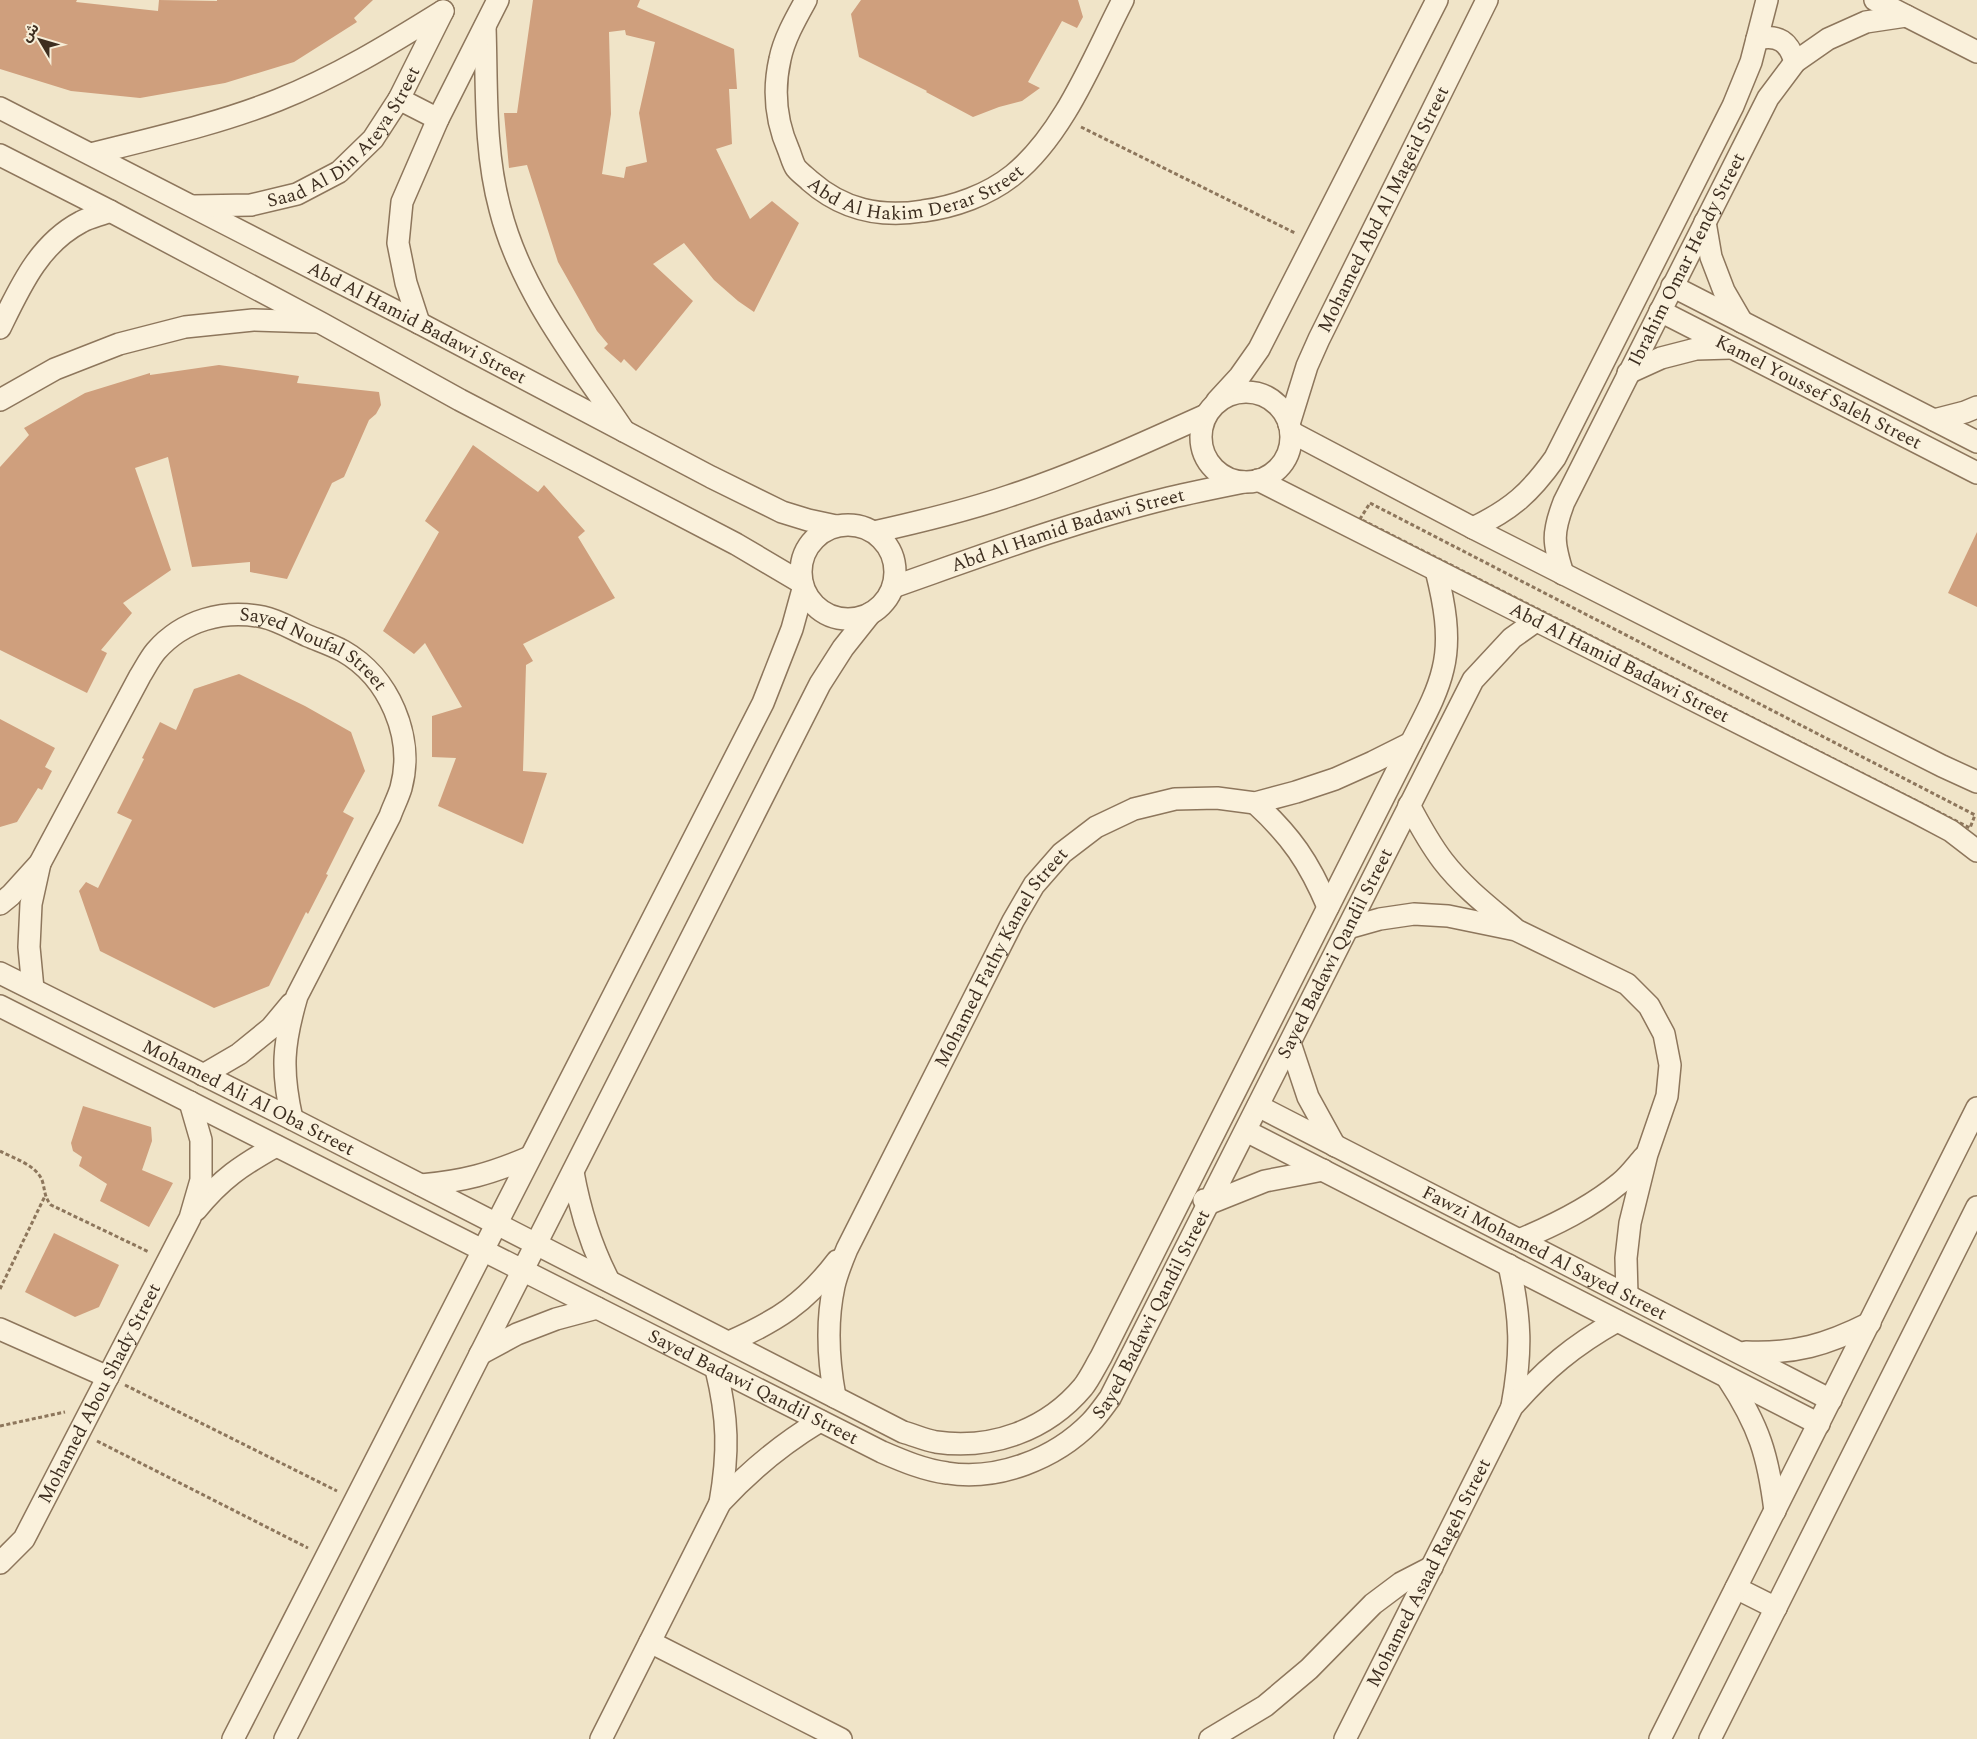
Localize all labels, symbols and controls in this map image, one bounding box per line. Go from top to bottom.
north arrow [15,15,65,65]
text: ش [16,18,44,46]
street label: Saad Al Din Ateya Street [264,61,428,215]
street label: Mohamed Abd Al Mageid Street [1310,81,1457,338]
street label: Ibrahim Omar Hendy Street [1620,147,1753,371]
street label: Abd Al Hakim Derar Street [801,149,1031,187]
text: Abd Al Hakim Derar Street [801,157,1031,228]
street label: Abd Al Hamid Badawi Street [302,254,532,392]
street label: Kamel Youssef Saleh Street [1710,327,1927,457]
street label: Abd Al Hamid Badawi Street [947,480,1188,580]
street label: Abd Al Hamid Badawi Street [1504,595,1735,731]
street label: Sayed Noufal Street [239,600,395,697]
street label: Mohamed Fathy Kamel Street [927,841,1075,1073]
street label: Sayed Badawi Qandil Street [1269,843,1400,1064]
street label: Mohamed Ali Al Oba Street [137,1032,360,1163]
street label: Fawzi Mohamed Al Sayed Street [1417,1178,1672,1328]
street label: Sayed Badawi Qandil Street [1085,1204,1218,1425]
street label: Mohamed Abou Shady Street [30,1278,169,1509]
street label: Sayed Badawi Qandil Street [643,1321,864,1452]
street label: Mohamed Asaad Rageh Street [1359,1453,1499,1692]

